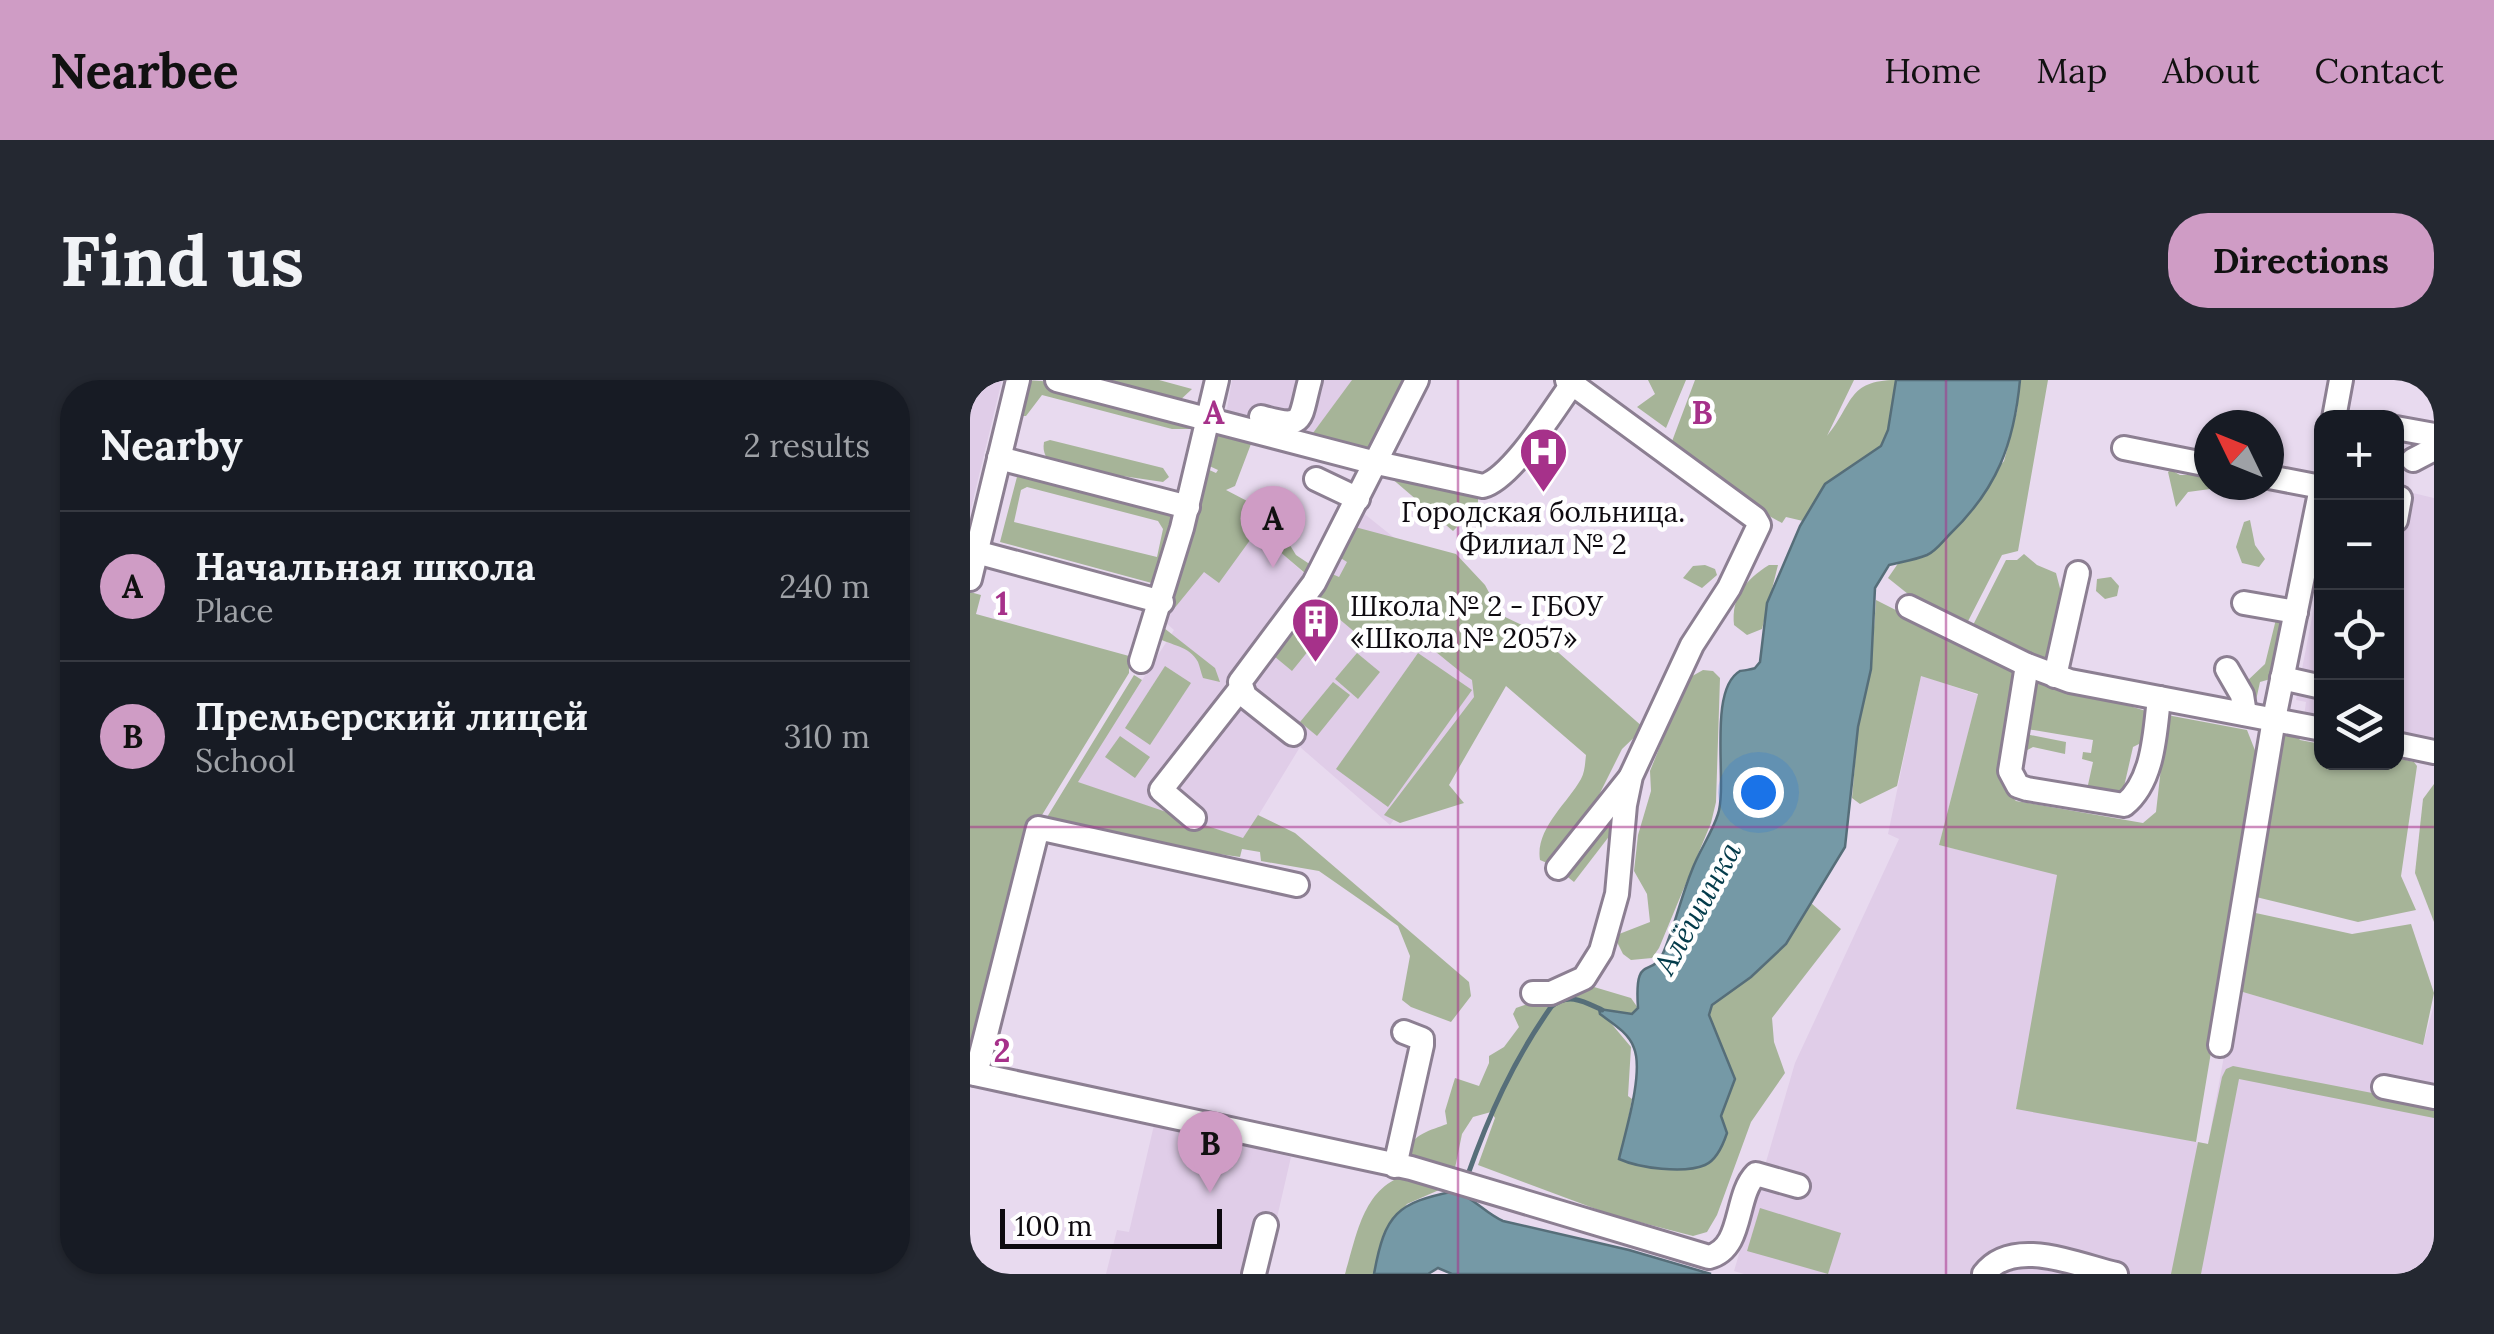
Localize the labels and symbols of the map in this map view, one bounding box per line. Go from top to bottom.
text: A [1203,392,1225,433]
text: B [1691,392,1713,433]
north arrow [2194,410,2284,500]
hospital icon: Городская больница. Филиал № 2 [1517,426,1569,494]
pin: A [1240,486,1306,568]
place label: Городская больница. Филиал № 2 [1401,494,1685,562]
text: 1 [996,583,1009,624]
place label: Школа № 2 - ГБОУ «Школа № 2057» [1350,588,1604,656]
building icon: Школа № 2 - ГБОУ «Школа № 2057» [1289,596,1341,664]
your location [1733,767,1784,818]
water label: Алёшинка [1644,834,1749,982]
text: 2 [993,1030,1011,1071]
pin: B [1178,1110,1242,1193]
scale bar [1000,1204,1222,1248]

